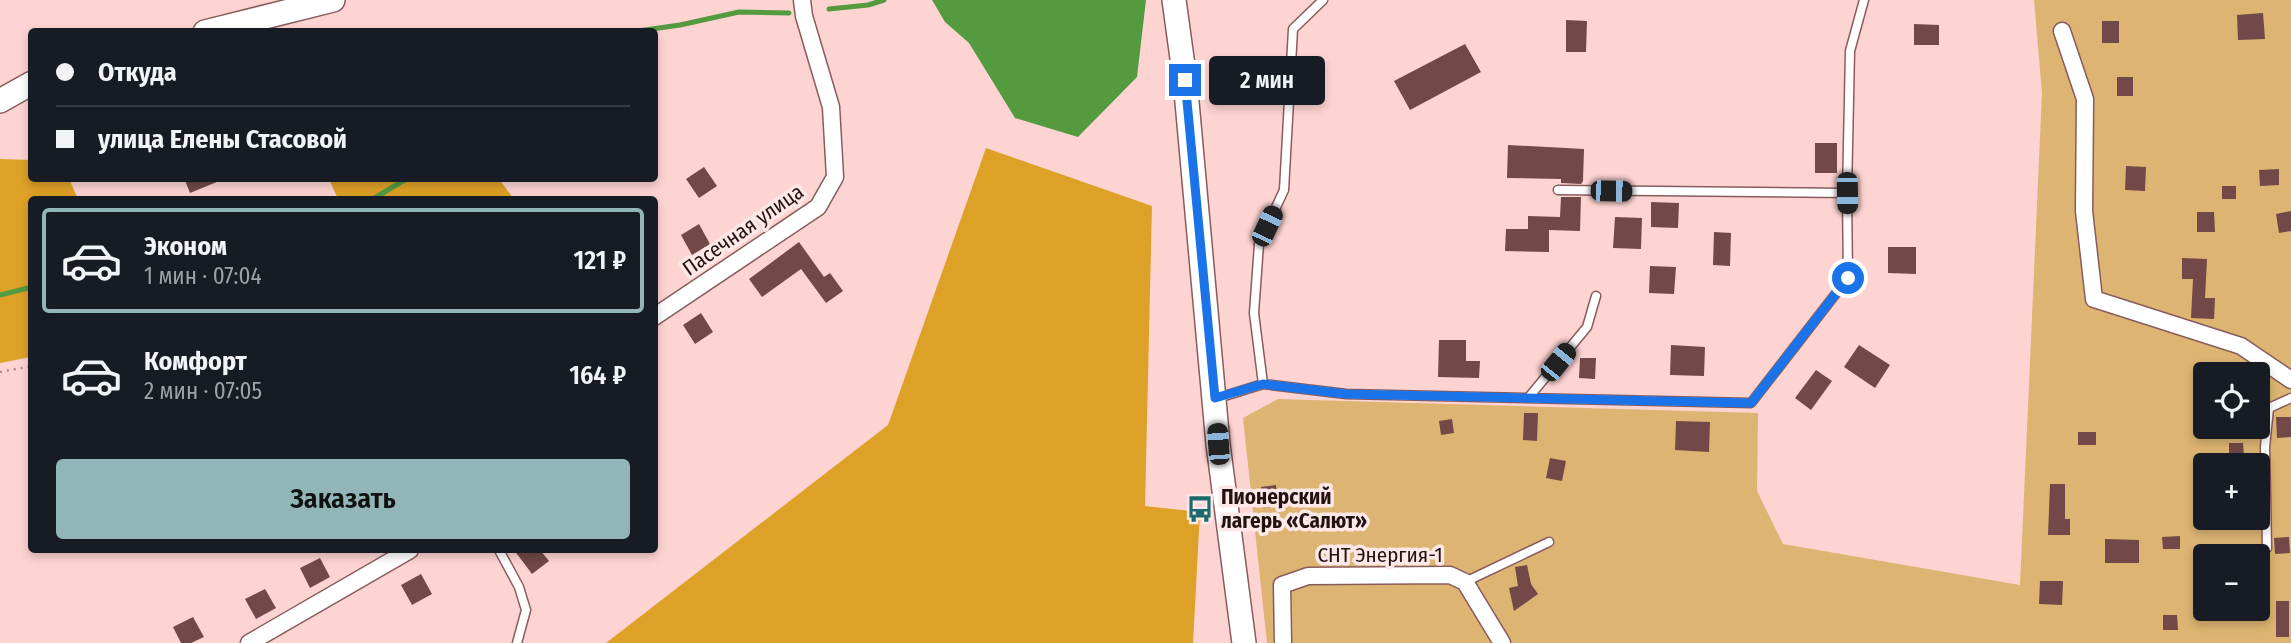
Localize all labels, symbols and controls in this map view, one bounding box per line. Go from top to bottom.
callout: 2 мин [1210,56,1325,104]
text: Откуда [98,57,177,88]
route end [1169,64,1201,96]
text: 2 мин [1240,66,1294,94]
text: улица Елены Стасовой [98,124,347,155]
car [1837,172,1858,214]
street label: Пасечная улица [677,179,809,281]
car [1590,180,1633,202]
car [1249,203,1286,249]
icon: car [60,229,123,292]
text: Эконом [144,231,227,262]
text: 121 ₽ [573,245,626,276]
text: 1 мин · 07:04 [144,262,262,290]
route start [1832,262,1864,294]
car [1537,339,1580,385]
icon: car [60,344,123,407]
text: Комфорт [144,346,247,377]
text: 164 ₽ [569,360,626,391]
map controls [2193,362,2270,621]
button: locate [2193,362,2270,439]
text: 2 мин · 07:05 [144,377,262,405]
car [1207,422,1230,466]
button: + [2193,453,2270,530]
button: Заказать [56,459,630,539]
place label: Пионерский лагерь «Салют» [1221,484,1367,534]
bus stop icon: Пионерский лагерь «Салют» [1185,494,1215,524]
street label: СНТ Энергия-1 [1317,542,1443,568]
button: − [2193,544,2270,621]

